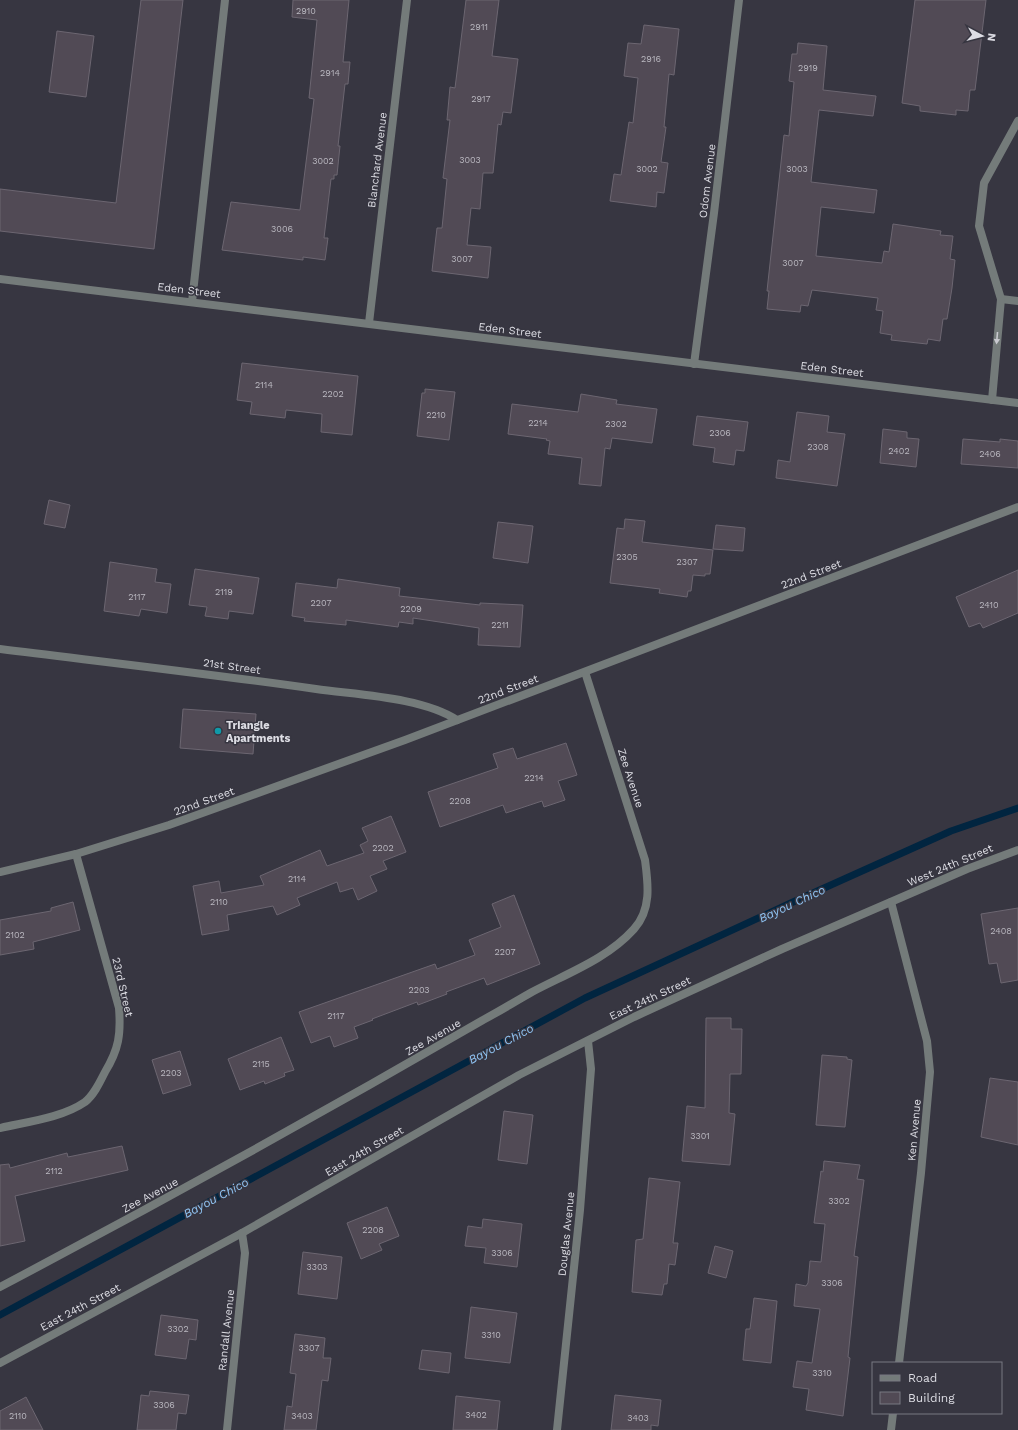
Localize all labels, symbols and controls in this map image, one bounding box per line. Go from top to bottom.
house number: 2910 [296,6,316,16]
north arrow [962,16,1002,56]
house number: 2911 [470,22,488,32]
text: N [984,32,998,42]
house number: 2916 [641,54,661,64]
house number: 2919 [798,63,818,73]
house number: 2914 [320,68,340,78]
house number: 2917 [471,94,491,104]
street label: Blanchard Avenue [365,112,390,209]
street label: Odom Avenue [697,143,718,219]
house number: 3003 [459,155,481,165]
house number: 3002 [312,156,334,166]
house number: 3002 [636,164,658,174]
house number: 3003 [786,164,808,174]
house number: 3006 [271,224,293,234]
house number: 3007 [451,254,473,264]
house number: 3007 [782,258,804,268]
street label: Eden Street [157,280,222,301]
street label: Eden Street [478,320,543,341]
one-way arrow [994,332,1001,344]
street label: Eden Street [800,359,865,380]
house number: 2114 [255,380,273,390]
house number: 2202 [322,389,344,399]
house number: 2210 [426,410,446,420]
house number: 2214 [528,418,548,428]
house number: 2302 [605,419,627,429]
house number: 2306 [709,428,731,438]
house number: 2308 [807,442,829,452]
house number: 2402 [888,446,910,456]
house number: 2406 [979,449,1001,459]
house number: 2305 [616,552,638,562]
house number: 2307 [677,557,697,567]
street label: 22nd Street [779,557,843,592]
house number: 2119 [215,587,233,597]
house number: 2117 [128,592,146,602]
house number: 2207 [311,598,331,608]
house number: 2410 [979,600,999,610]
house number: 2209 [400,604,422,614]
house number: 2211 [491,620,509,630]
street label: 21st Street [202,656,262,677]
street label: 22nd Street [476,672,540,707]
place label: Triangle Apartments [226,719,290,745]
marker: Triangle Apartments [213,726,223,736]
street label: Zee Avenue [615,747,646,809]
house number: 2214 [524,773,544,783]
street label: 22nd Street [172,784,237,818]
house number: 2208 [449,796,471,806]
street label: West 24th Street [905,841,995,889]
house number: 2202 [372,843,394,853]
house number: 2114 [288,874,306,884]
water label: Bayou Chico [757,883,827,925]
house number: 2110 [210,897,228,907]
house number: 2408 [990,926,1012,936]
house number: 2102 [5,930,25,940]
house number: 2207 [495,947,515,957]
street label: 23rd Street [109,956,136,1019]
street label: East 24th Street [607,974,693,1023]
house number: 2203 [408,985,430,995]
house number: 2117 [327,1011,345,1021]
street label: Zee Avenue [403,1016,463,1058]
water label: Bayou Chico [466,1021,536,1067]
house number: 2115 [252,1059,270,1069]
house number: 2203 [160,1068,182,1078]
street label: Ken Avenue [905,1099,924,1162]
street label: East 24th Street [323,1123,406,1179]
house number: 3301 [690,1131,710,1141]
house number: 2112 [45,1166,63,1176]
street label: Zee Avenue [120,1175,180,1216]
water label: Bayou Chico [181,1175,251,1221]
street label: Douglas Avenue [556,1191,577,1277]
house number: 3302 [828,1196,850,1206]
house number: 2208 [362,1225,384,1235]
house number: 3306 [491,1248,513,1258]
house number: 3303 [306,1262,328,1272]
house number: 3306 [821,1278,843,1288]
street label: East 24th Street [38,1281,123,1334]
street label: Randall Avenue [216,1289,237,1372]
house number: 3302 [167,1324,189,1334]
house number: 3310 [481,1330,501,1340]
house number: 3307 [299,1343,319,1353]
legend [872,1362,1002,1414]
house number: 3310 [812,1368,832,1378]
text: Road [908,1371,937,1385]
text: Building [908,1391,955,1405]
house number: 3306 [153,1400,175,1410]
house number: 3402 [465,1410,487,1420]
house number: 2110 [9,1411,27,1421]
house number: 3403 [291,1411,313,1421]
house number: 3403 [627,1413,649,1423]

